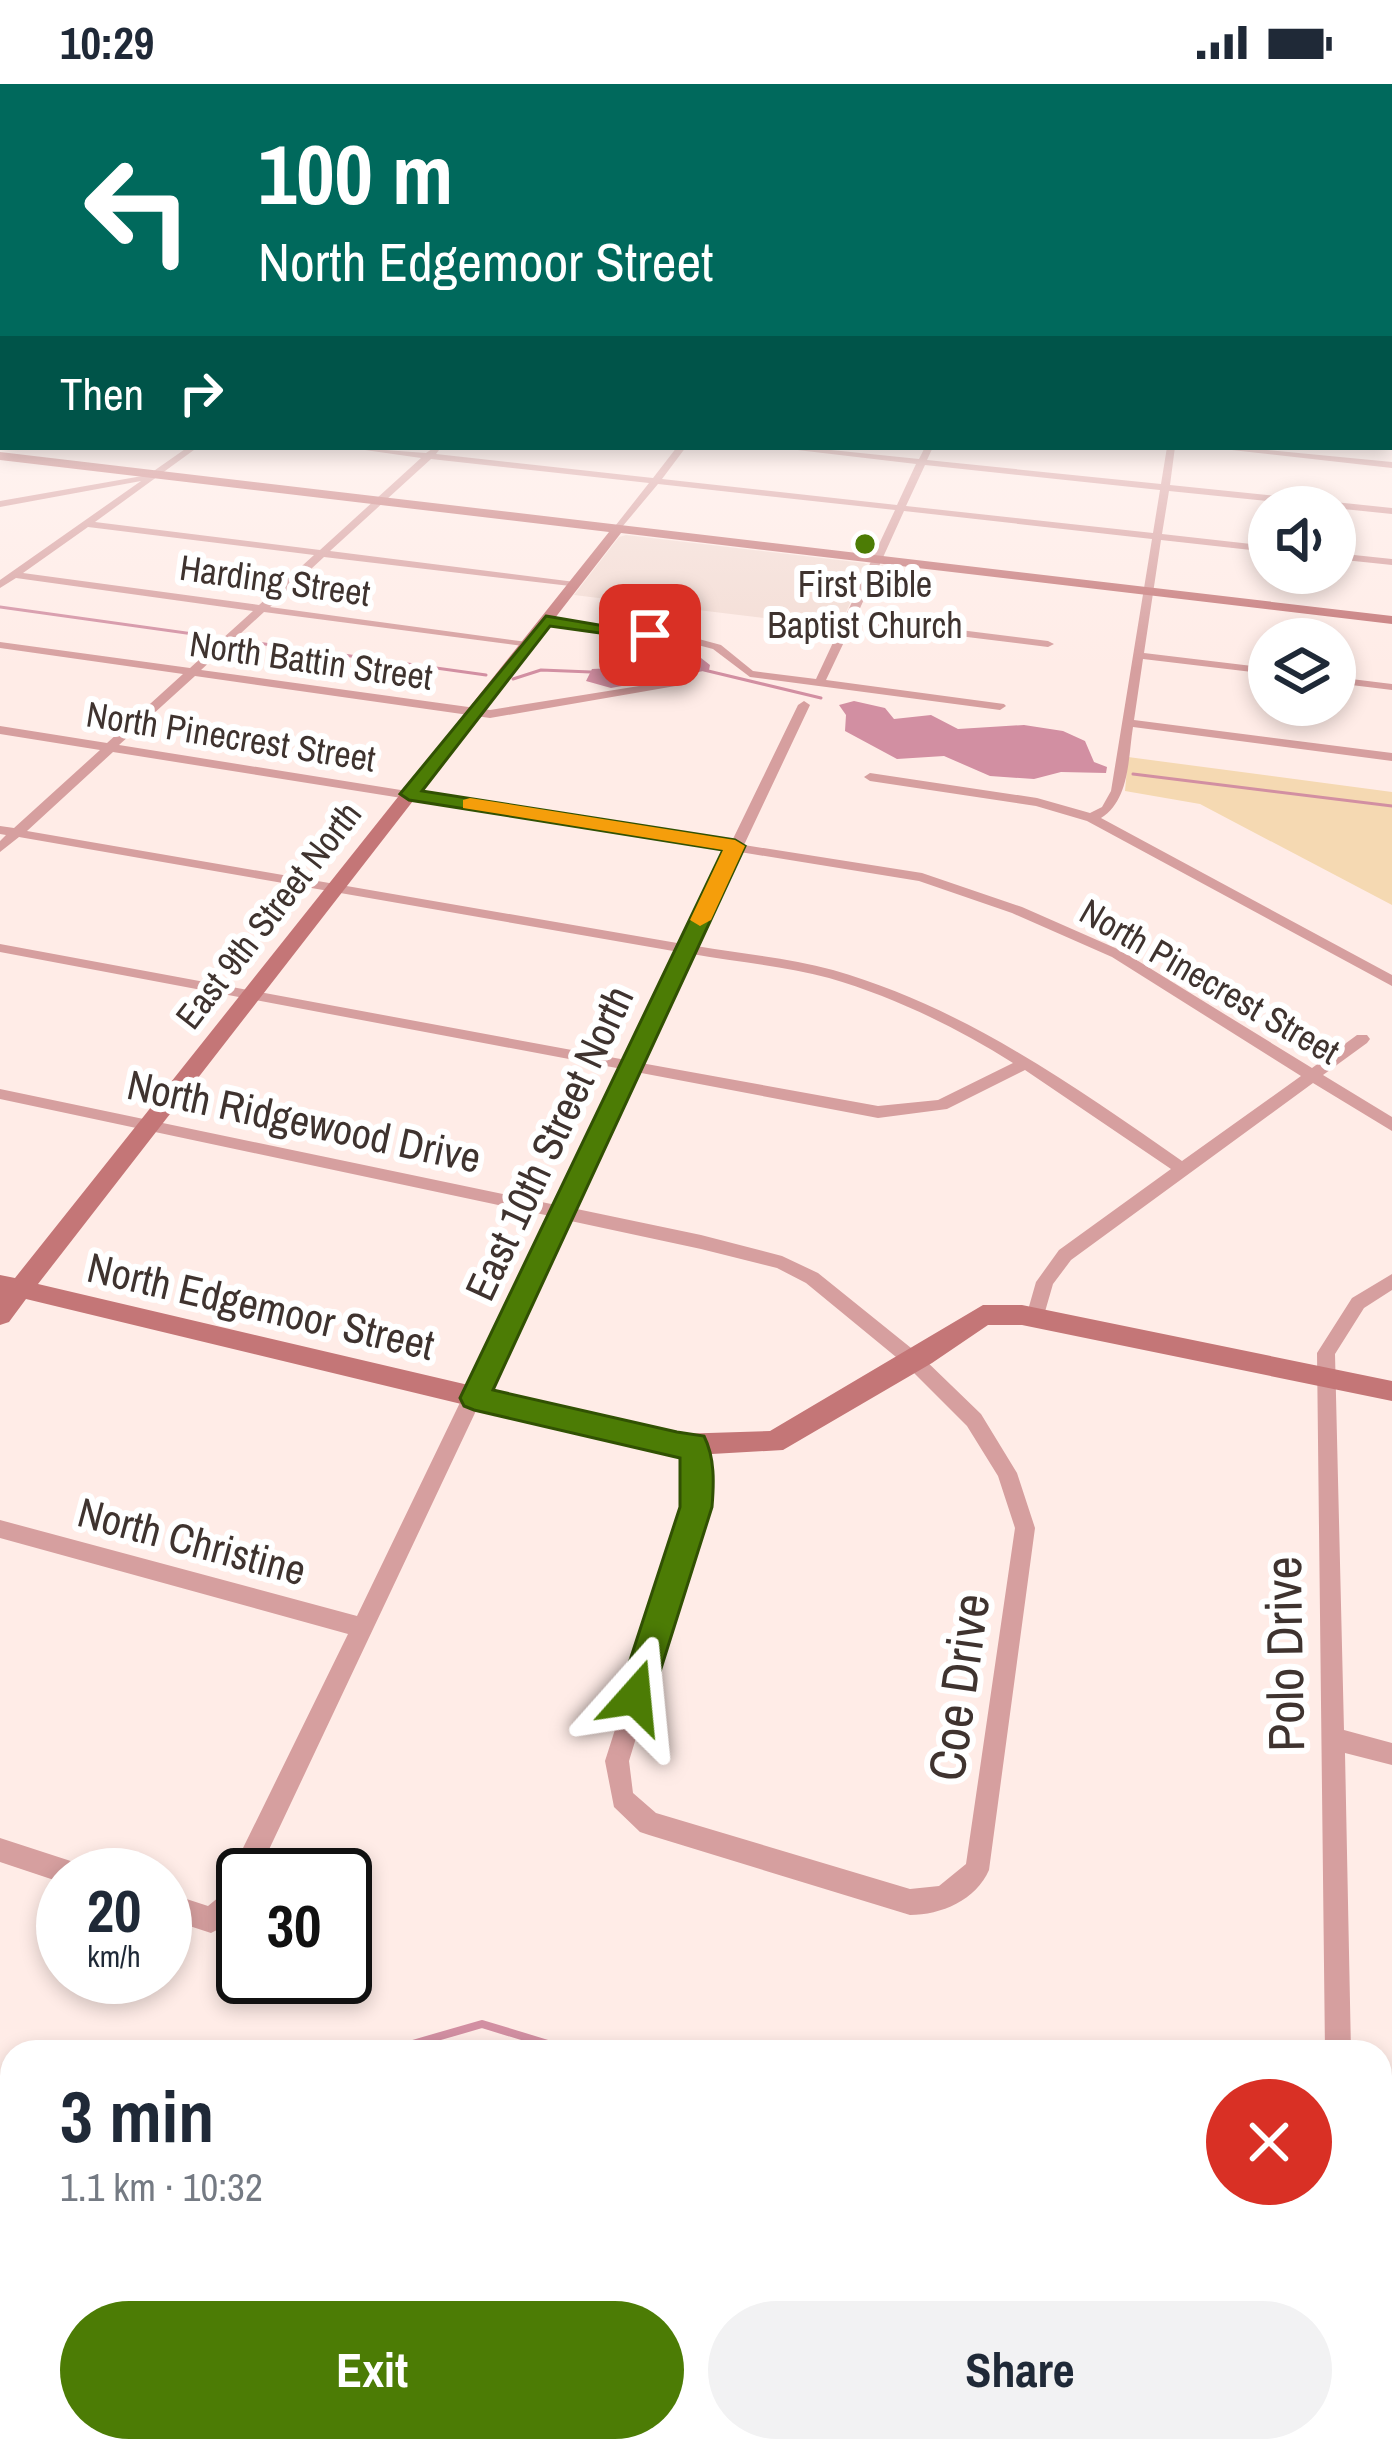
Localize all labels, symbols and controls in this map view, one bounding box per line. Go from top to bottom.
text: 10:29 [60,12,154,73]
text: 100 m [258,117,453,230]
icon: left [60,132,216,288]
text: North Edgemoor Street [258,225,713,298]
icon: right [168,360,234,426]
text: Then [60,363,144,424]
map controls [1248,486,1356,726]
button: sound [1248,486,1356,594]
marker: First Bible Baptist Church [852,531,878,557]
street label: Harding Street [177,543,373,617]
place label: First Bible Baptist Church [767,560,963,649]
pin [599,584,701,686]
icon: arrive [617,602,683,668]
button: layers [1248,618,1356,726]
street label: North Battin Street [187,619,435,701]
street label: North Pinecrest Street [83,689,379,783]
street label: East 9th Street North [164,792,372,1038]
street label: North Pinecrest Street [1072,887,1348,1075]
street label: East 10th Street North [452,977,646,1309]
street label: North Ridgewood Drive [122,1056,486,1186]
street label: North Edgemoor Street [82,1239,440,1373]
street label: North Christine [72,1484,312,1598]
street label: Polo Drive [1248,1556,1320,1752]
street label: Coe Drive [911,1589,1005,1785]
position arrow [572,1634,698,1760]
speed limit sign: 30 [216,1848,372,2004]
text: 20 [87,1870,141,1951]
text: km/h [87,1936,141,1976]
text: 3 min [60,2067,214,2164]
button: close [1206,2079,1332,2205]
text: 1.1 km · 10:32 [60,2161,263,2213]
button: Exit [60,2301,684,2439]
button: Share [708,2301,1332,2439]

